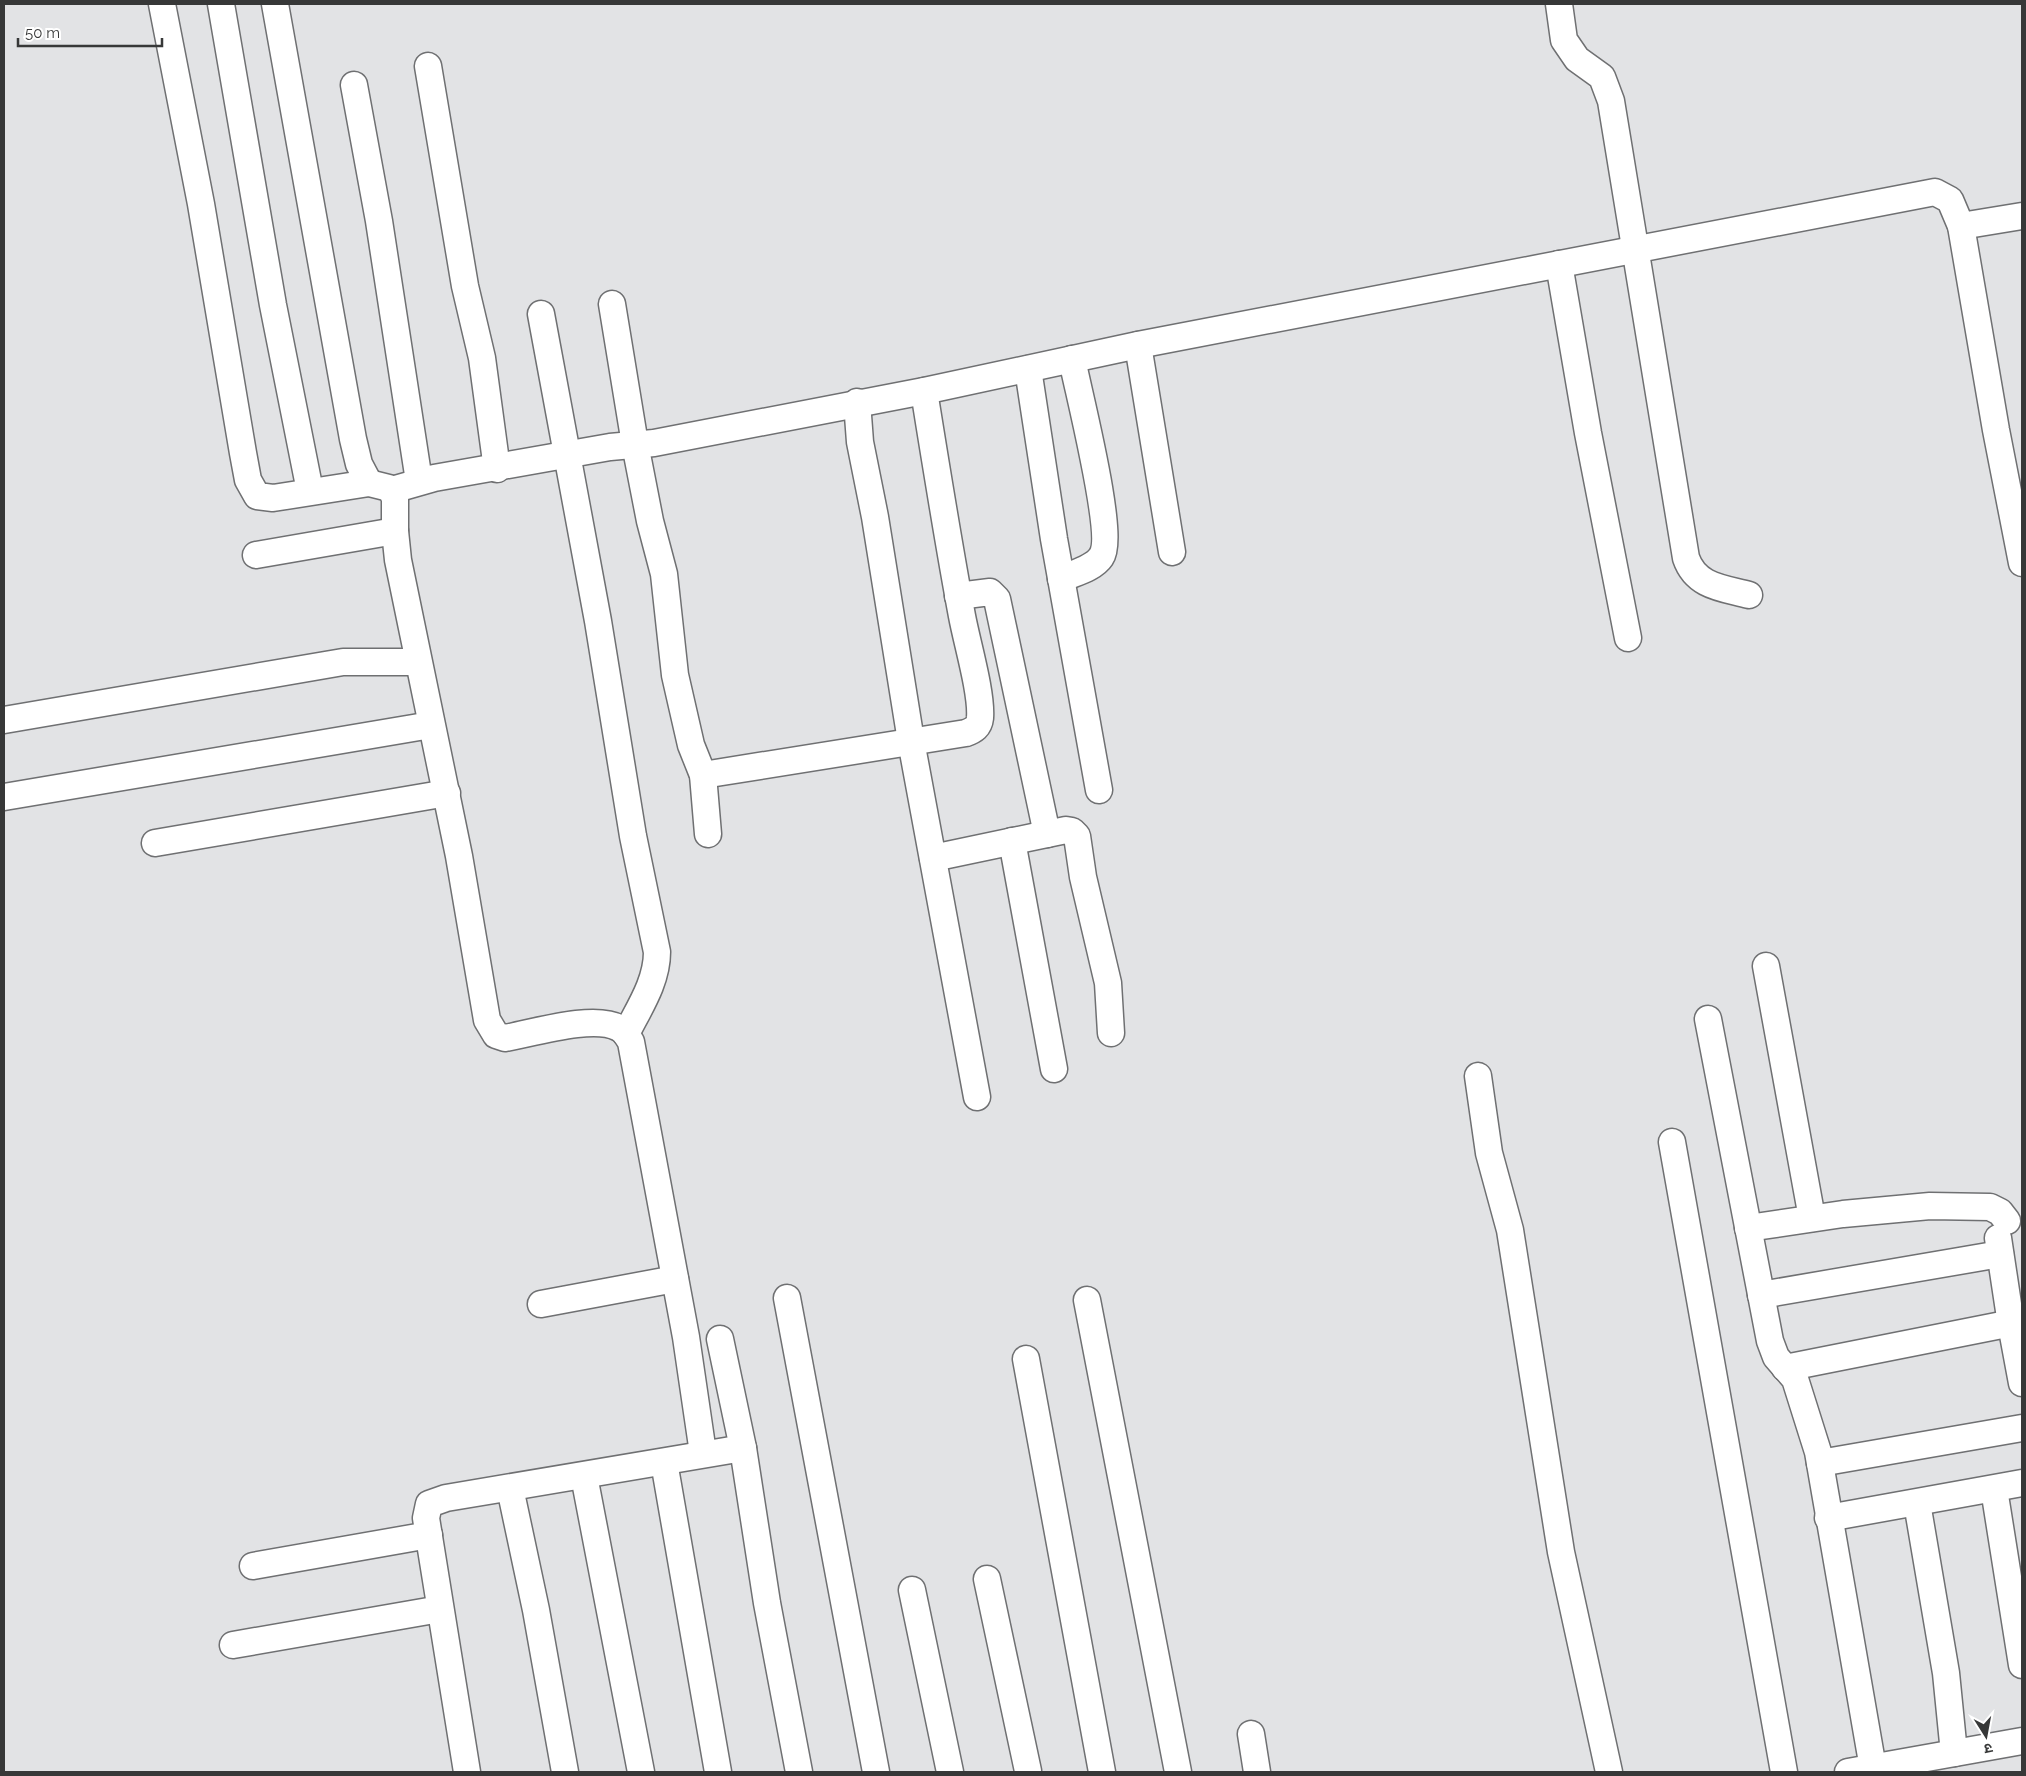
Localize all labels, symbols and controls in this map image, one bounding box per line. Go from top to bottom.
scale bar [18,15,161,47]
text: 50 m [25,24,60,42]
north arrow [1961,1711,2011,1761]
text: उ [1982,1740,1994,1758]

